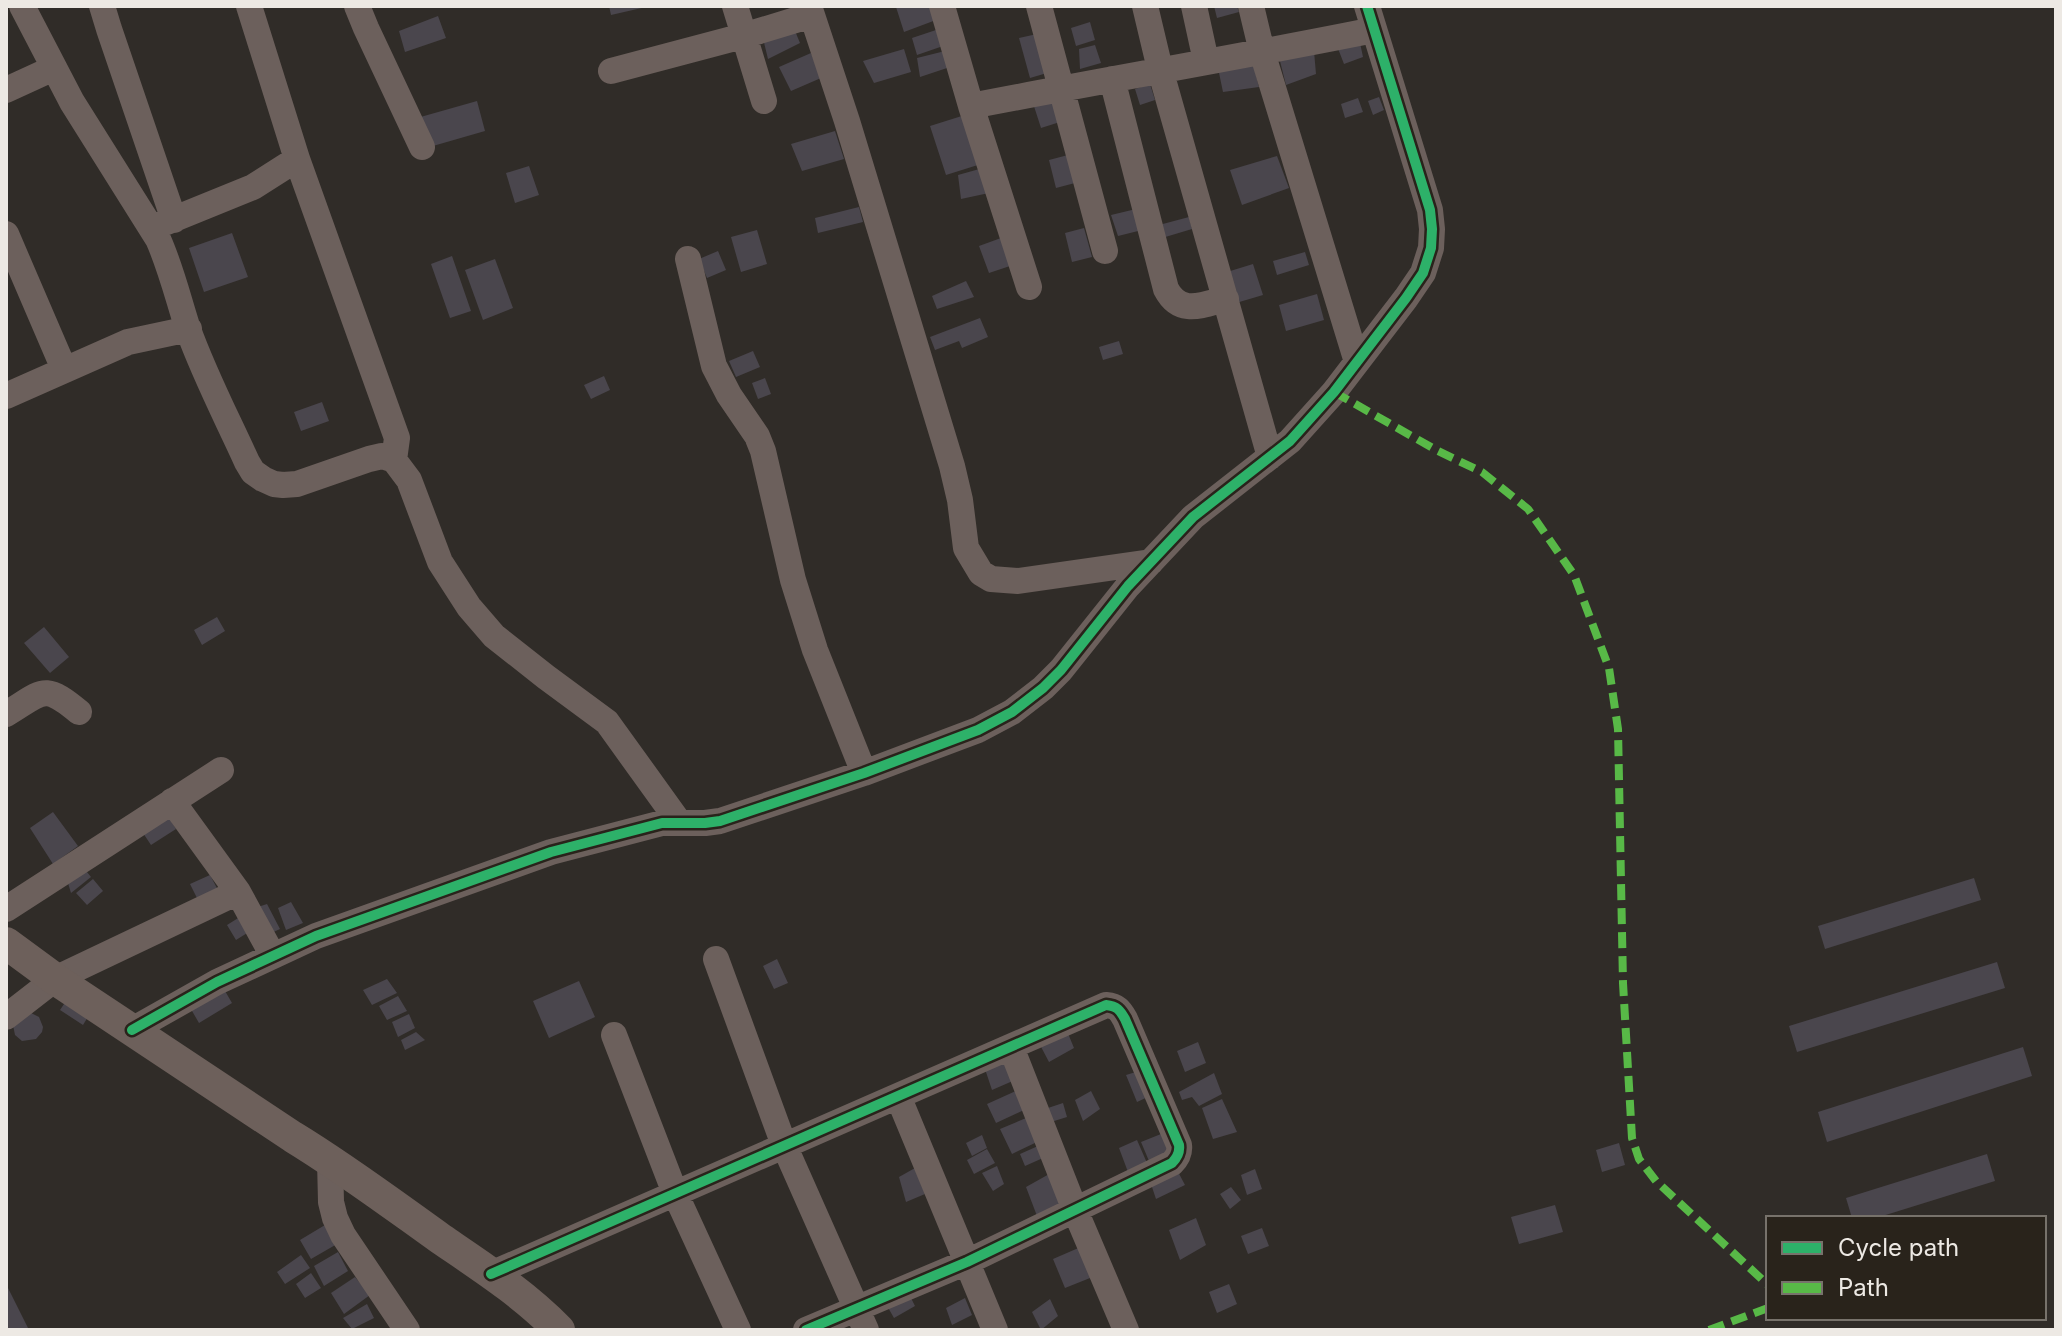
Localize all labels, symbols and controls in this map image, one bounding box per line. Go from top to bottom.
legend [1766,1216,2046,1320]
text: Cycle path [1838,1233,1959,1262]
text: Path [1838,1273,1889,1302]

